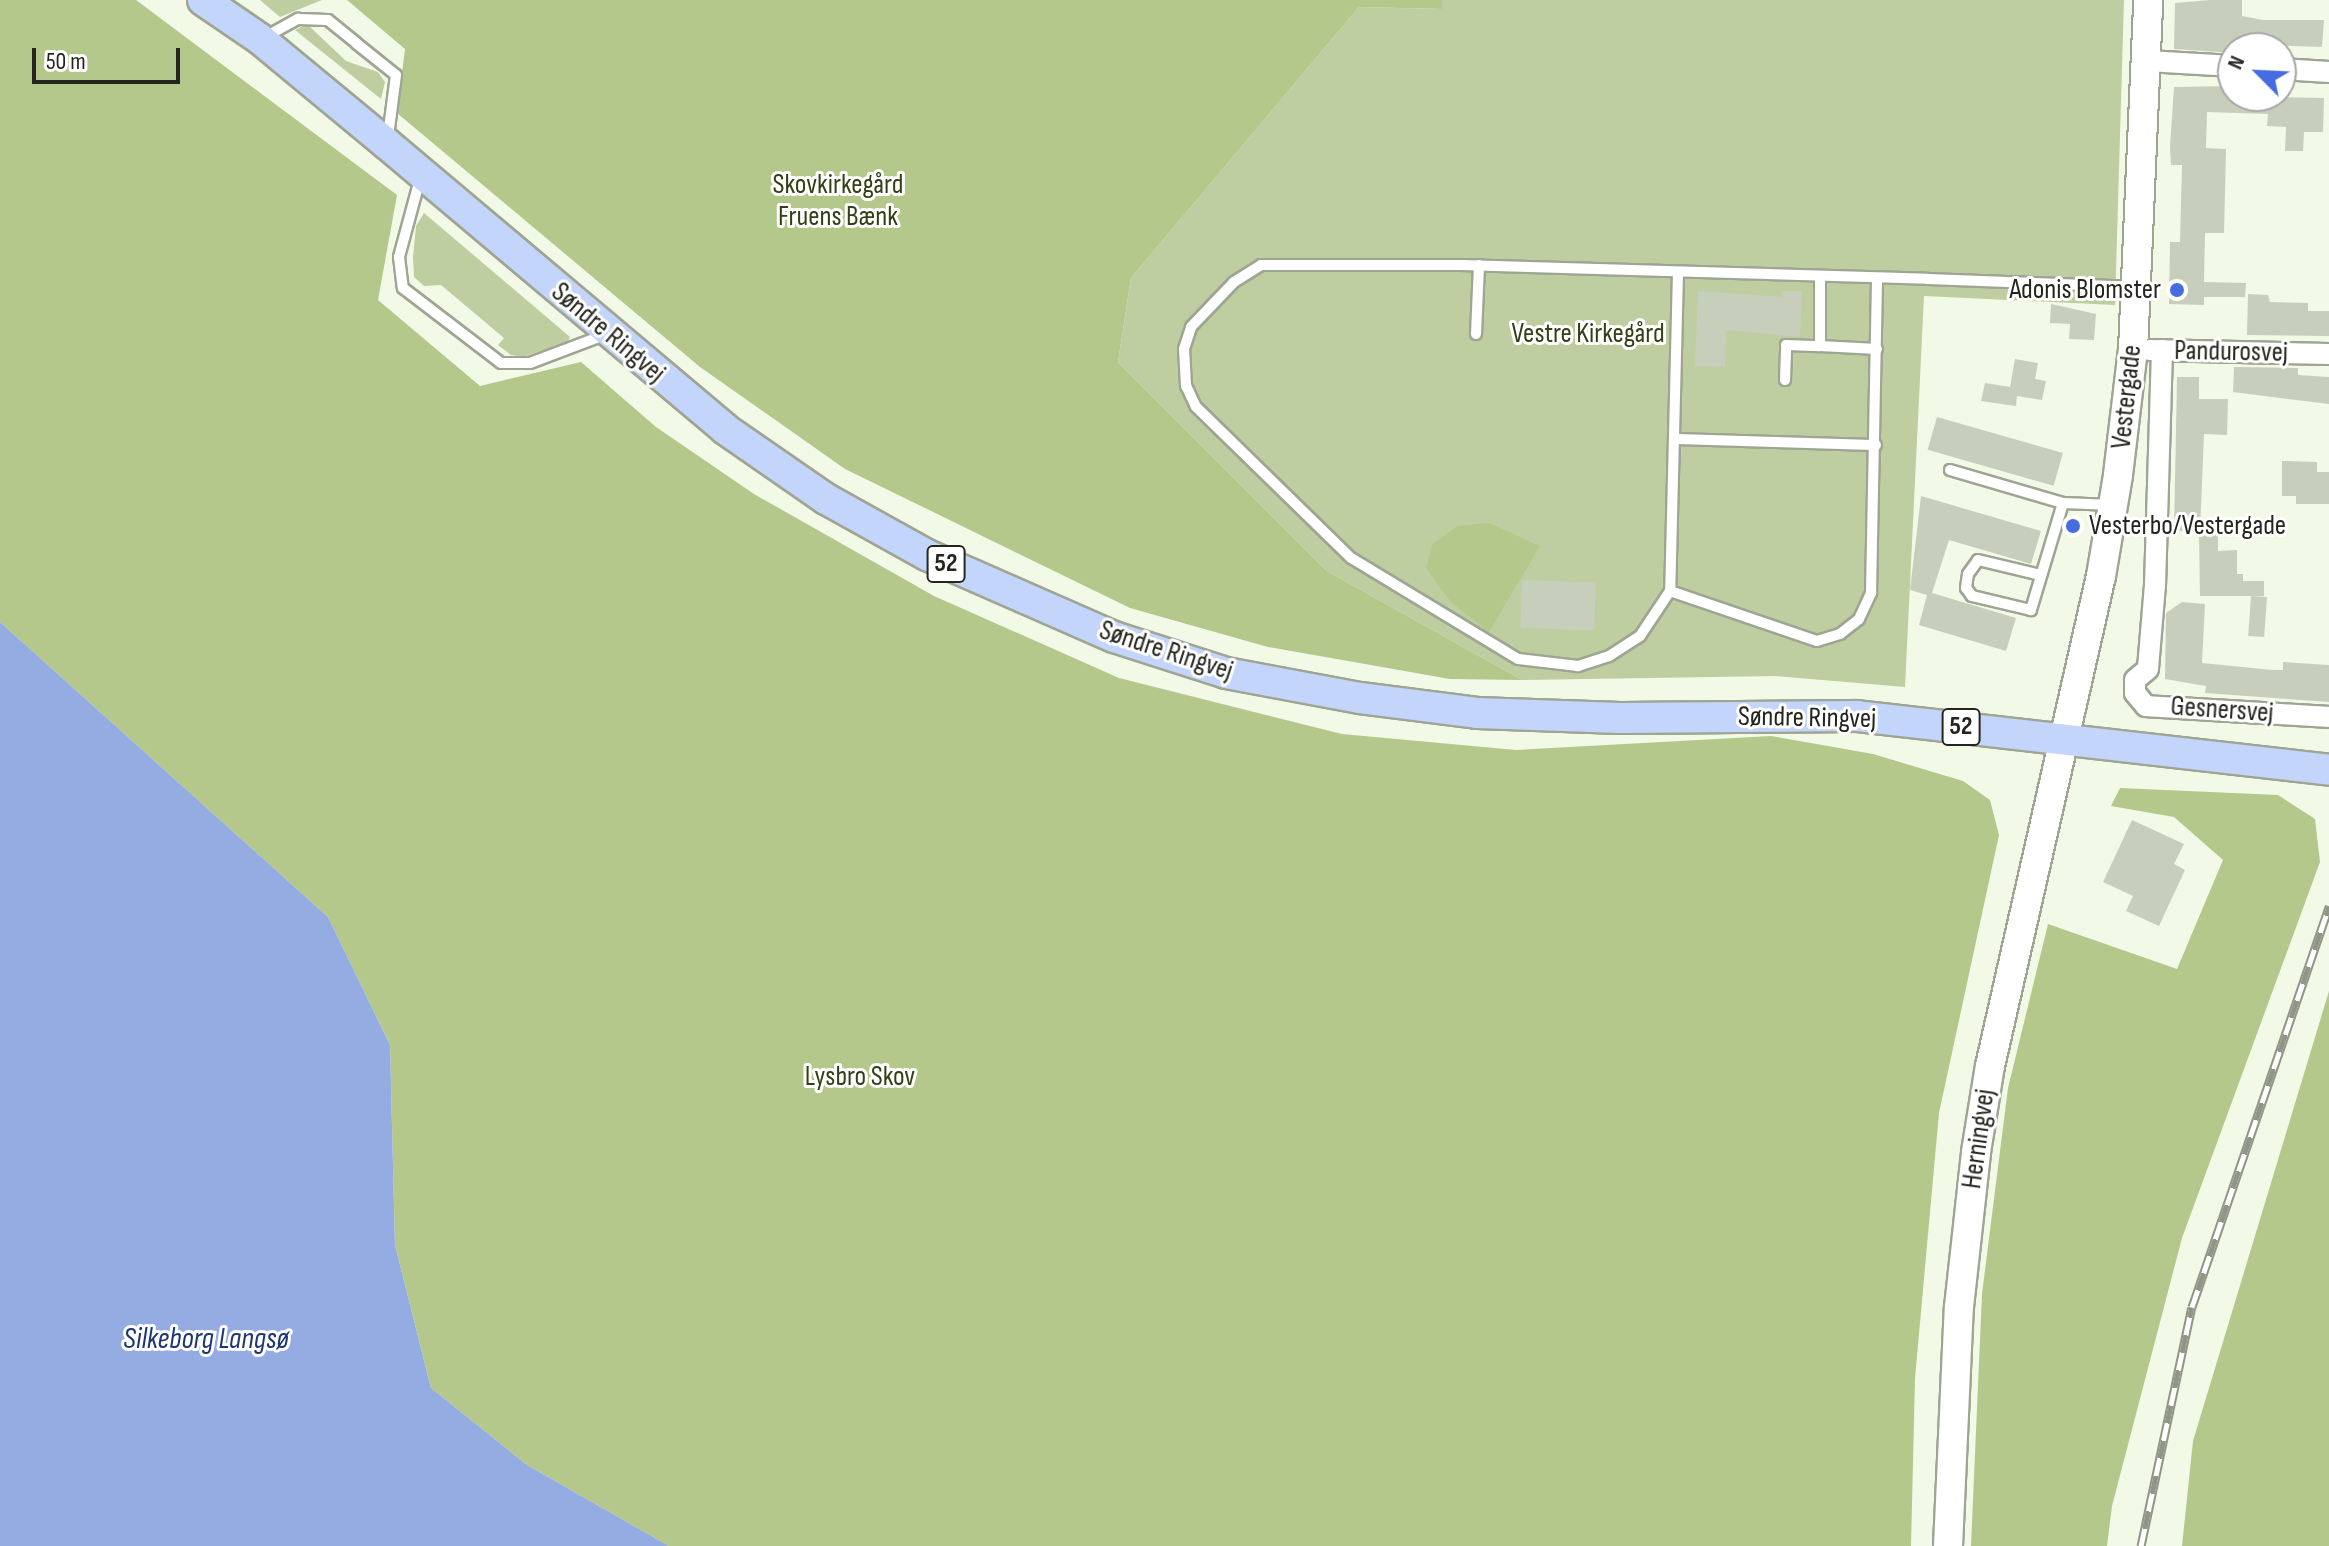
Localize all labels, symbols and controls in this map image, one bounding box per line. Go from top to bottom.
scale bar [36,32,184,82]
north arrow [2217,32,2297,112]
text: 50 m [46,47,86,76]
text: N [2222,52,2251,74]
park label: Skovkirkegård Fruens Bænk [773,168,903,234]
place label: Adonis Blomster [2009,273,2161,307]
street label: Søndre Ringvej [544,276,672,390]
marker: Adonis Blomster [2168,281,2186,299]
park label: Vestre Kirkegård [1511,317,1665,351]
street label: Pandurosvej [2174,334,2288,370]
street label: Vestergade [2105,343,2149,451]
place label: Vesterbo/Vestergade [2089,509,2286,543]
marker: Vesterbo/Vestergade [2064,517,2082,535]
road number: 52 [926,542,966,586]
street label: Søndre Ringvej [1095,614,1237,688]
street label: Gesnersvej [2169,690,2275,730]
street label: Søndre Ringvej [1738,700,1876,736]
road number: 52 [1941,705,1981,749]
park label: Lysbro Skov [805,1060,915,1094]
street label: Herningvej [1955,1087,2003,1191]
water label: Silkeborg Langsø [123,1321,289,1357]

